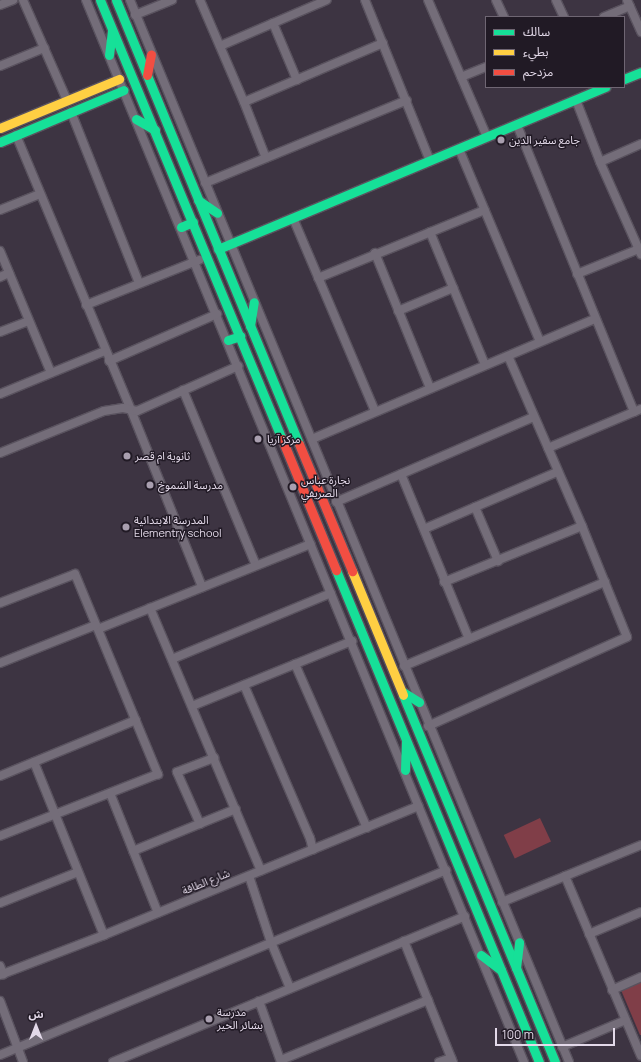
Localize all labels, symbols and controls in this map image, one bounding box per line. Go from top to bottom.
legend [485,16,625,88]
text: سالك [523,23,550,40]
text: بطيء [523,43,549,60]
text: مزدحم [523,63,553,80]
place label: جامع سفير الدين [509,133,580,147]
marker: جامع سفير الدين [496,135,506,145]
place label: مركز آريا [267,432,301,446]
marker: مركز آريا [252,433,264,445]
place label: ثانوية ام قصر [135,449,190,463]
marker: ثانوية ام قصر [122,451,132,461]
place label: نجارة عباس الصريفي [301,474,350,500]
place label: مدرسة الشموخ [158,478,223,492]
marker: مدرسة الشموخ [145,480,155,490]
marker: نجارة عباس الصريفي [288,482,298,492]
place label: المدرسة الابتدائية Elementry school [134,514,221,540]
marker: المدرسة الابتدائية Elementry school [121,522,131,532]
street label: شارع الطاقة [180,866,232,898]
north arrow [16,1006,56,1046]
text: ش [28,1006,44,1021]
place label: مدرسة بشائر الخير [217,1006,263,1032]
marker: مدرسة بشائر الخير [204,1014,214,1024]
scale bar [497,1020,617,1046]
text: 100 m [502,1026,534,1043]

